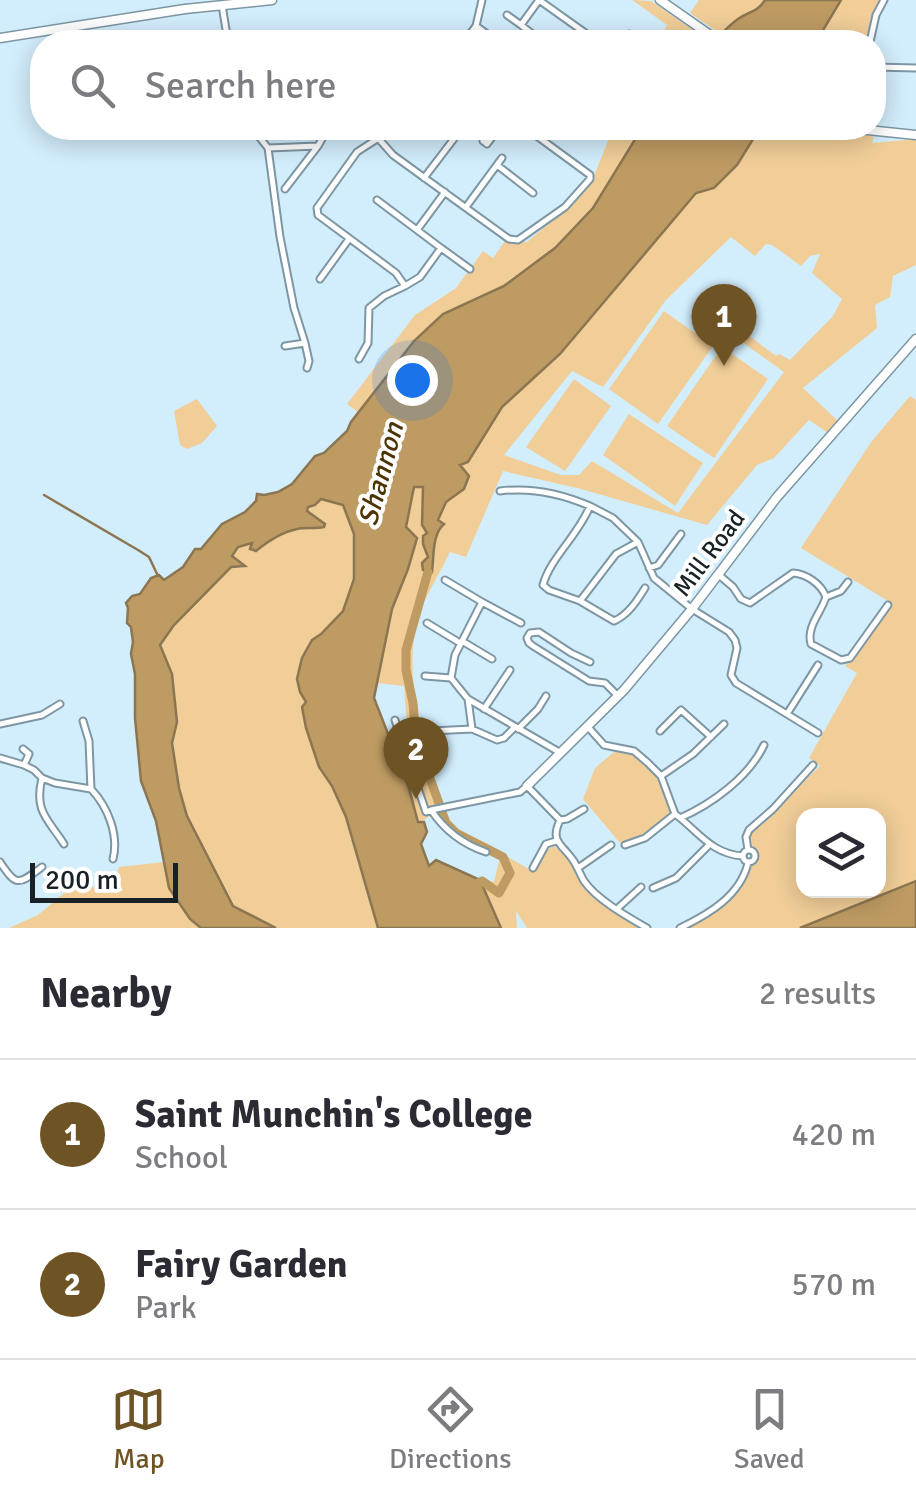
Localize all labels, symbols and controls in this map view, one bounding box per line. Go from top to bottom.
search box [30,30,886,140]
icon: search [65,58,120,113]
text: Search here [145,62,337,109]
pin: 1 [692,284,756,366]
your location [387,355,438,406]
water label: Shannon [351,418,411,529]
street label: Mill Road [666,504,752,602]
pin: 2 [384,716,448,799]
map controls [796,808,886,898]
button: layers [796,808,886,898]
scale bar [30,858,178,903]
text: 200 m [45,863,119,897]
text: Nearby [40,968,172,1019]
text: 2 results [759,974,876,1013]
text: Saint Munchin's College [135,1091,533,1138]
text: 1 [64,1115,81,1154]
text: 420 m [792,1115,876,1154]
text: School [135,1138,228,1177]
text: Fairy Garden [135,1241,348,1288]
text: 2 [64,1265,81,1304]
text: 570 m [792,1265,876,1304]
text: Park [135,1288,197,1327]
tab: Map [111,1382,166,1476]
tab: Directions [389,1382,511,1476]
tab: Saved [734,1382,805,1476]

